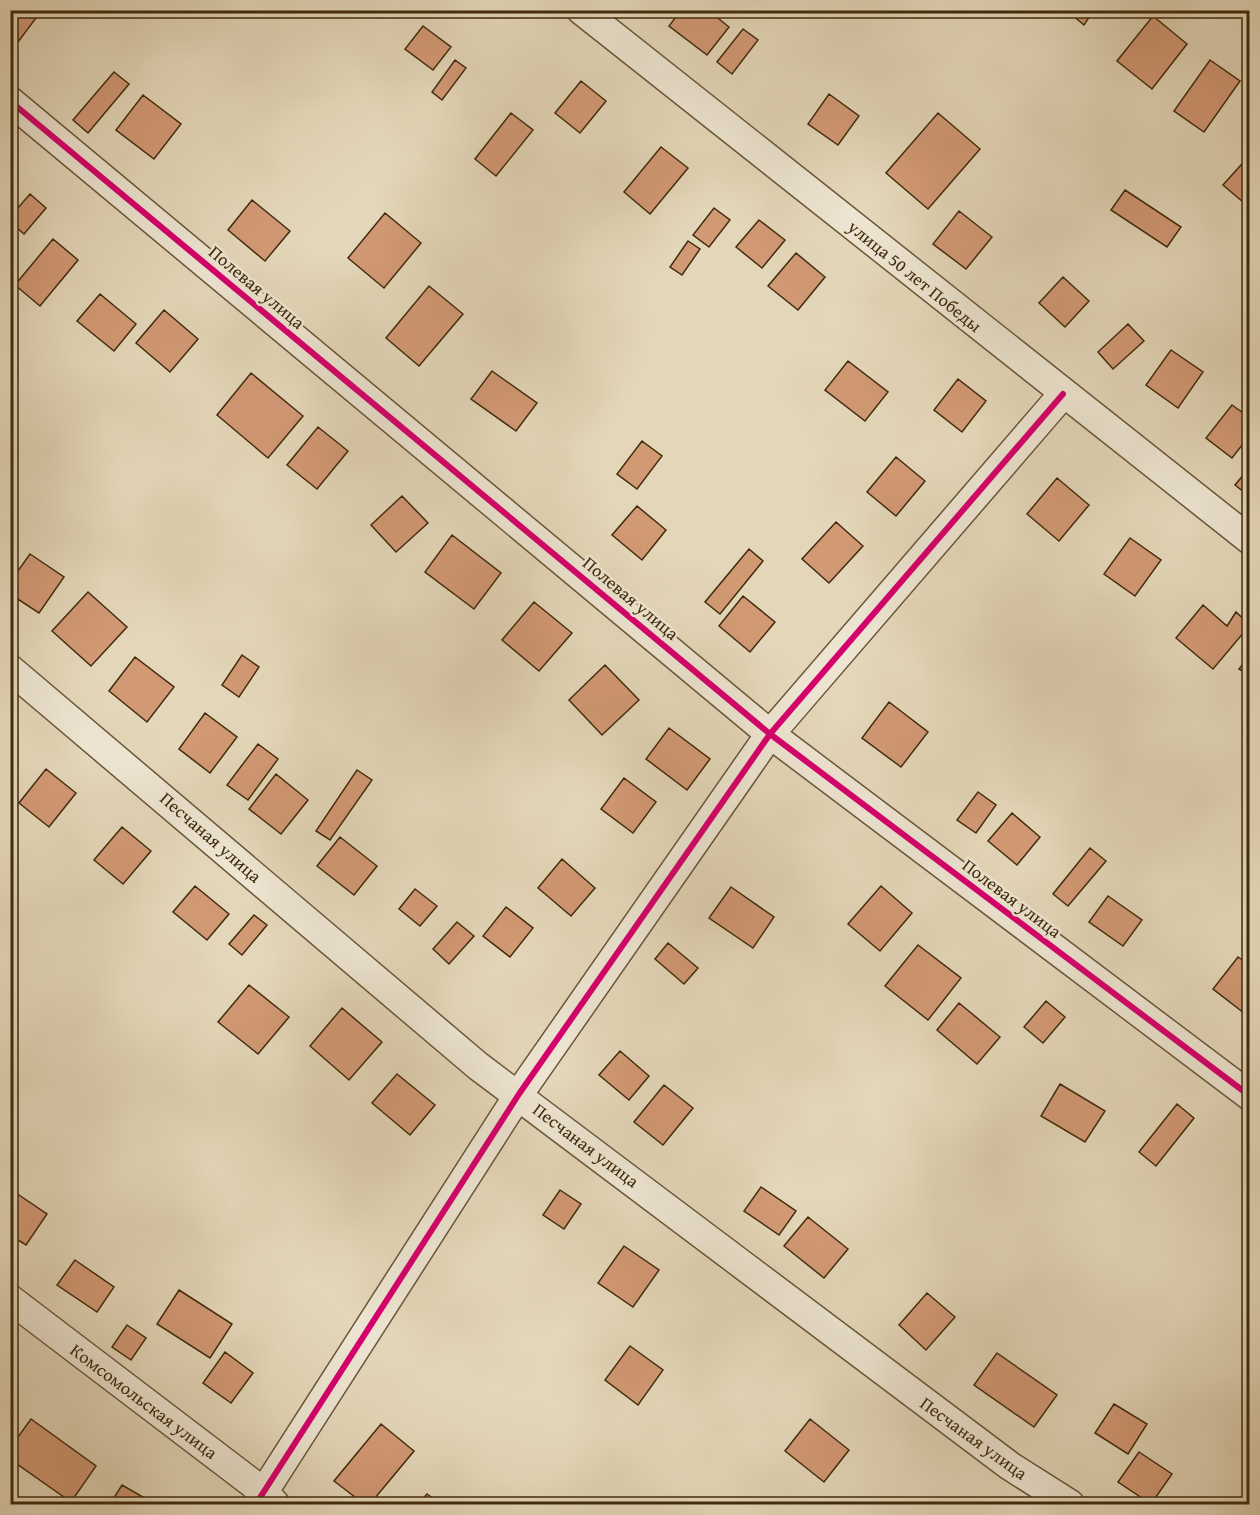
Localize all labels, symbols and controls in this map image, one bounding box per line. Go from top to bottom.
street label: улица 50 лет Победы [841,213,988,339]
street label: Полевая улица [203,239,311,336]
street label: Полевая улица [577,550,685,647]
street label: Песчаная улица [154,785,268,889]
street label: Полевая улица [957,852,1068,945]
street label: Песчаная улица [527,1096,645,1194]
street label: Комсомольская улица [65,1337,224,1466]
street label: Песчаная улица [915,1390,1034,1486]

